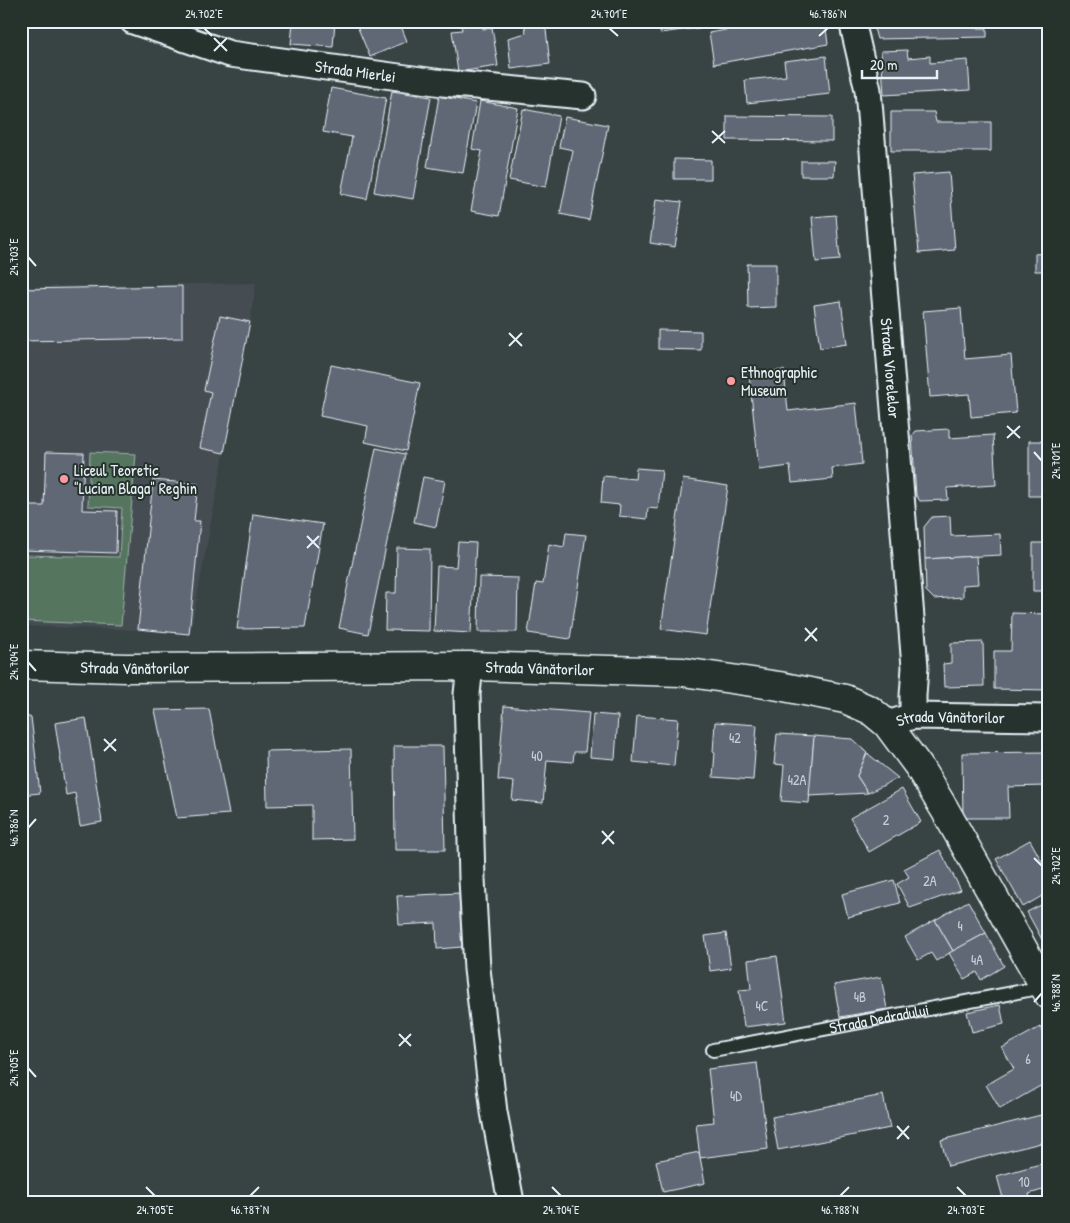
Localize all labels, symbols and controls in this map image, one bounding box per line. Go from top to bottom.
text: 24.702°E [185,5,224,22]
text: 24.701°E [591,5,628,22]
text: 46.786°N [810,5,846,22]
scale bar [862,48,938,80]
text: 20 m [870,54,897,75]
street label: Strada Mierlei [314,55,397,87]
text: 24.703°E [5,238,22,276]
street label: Strada Viorelelor [876,317,906,419]
place label: Ethnographic Museum [741,361,818,401]
marker: Ethnographic Museum [725,375,737,387]
text: 24.701°E [1047,442,1064,479]
place label: Liceul Teoretic "Lucian Blaga" Reghin [74,459,197,499]
marker: Liceul Teoretic "Lucian Blaga" Reghin [58,473,70,485]
text: 24.704°E [5,643,22,680]
street label: Strada Vânătorilor [485,655,595,680]
street label: Strada Vânătorilor [80,656,190,679]
street label: Strada Vânătorilor [893,705,1005,732]
house number: 42 [729,728,741,747]
house number: 40 [531,746,543,765]
house number: 42A [788,770,806,789]
text: 46.786°N [5,810,22,846]
house number: 2 [883,810,890,829]
text: 24.702°E [1047,846,1064,885]
house number: 2A [923,871,937,890]
house number: 4 [957,916,963,935]
house number: 4A [971,950,983,969]
text: 46.788°N [1047,974,1064,1012]
house number: 4B [854,987,866,1006]
house number: 4C [756,996,769,1015]
street label: Strada Dedradului [827,998,931,1039]
text: 24.705°E [5,1049,22,1087]
house number: 6 [1025,1049,1031,1068]
house number: 4D [730,1086,742,1105]
house number: 10 [1018,1172,1030,1191]
text: 24.705°E [136,1201,174,1218]
text: 46.787°N [231,1201,269,1218]
text: 24.704°E [543,1201,580,1218]
text: 46.788°N [821,1201,859,1218]
text: 24.703°E [947,1201,985,1218]

